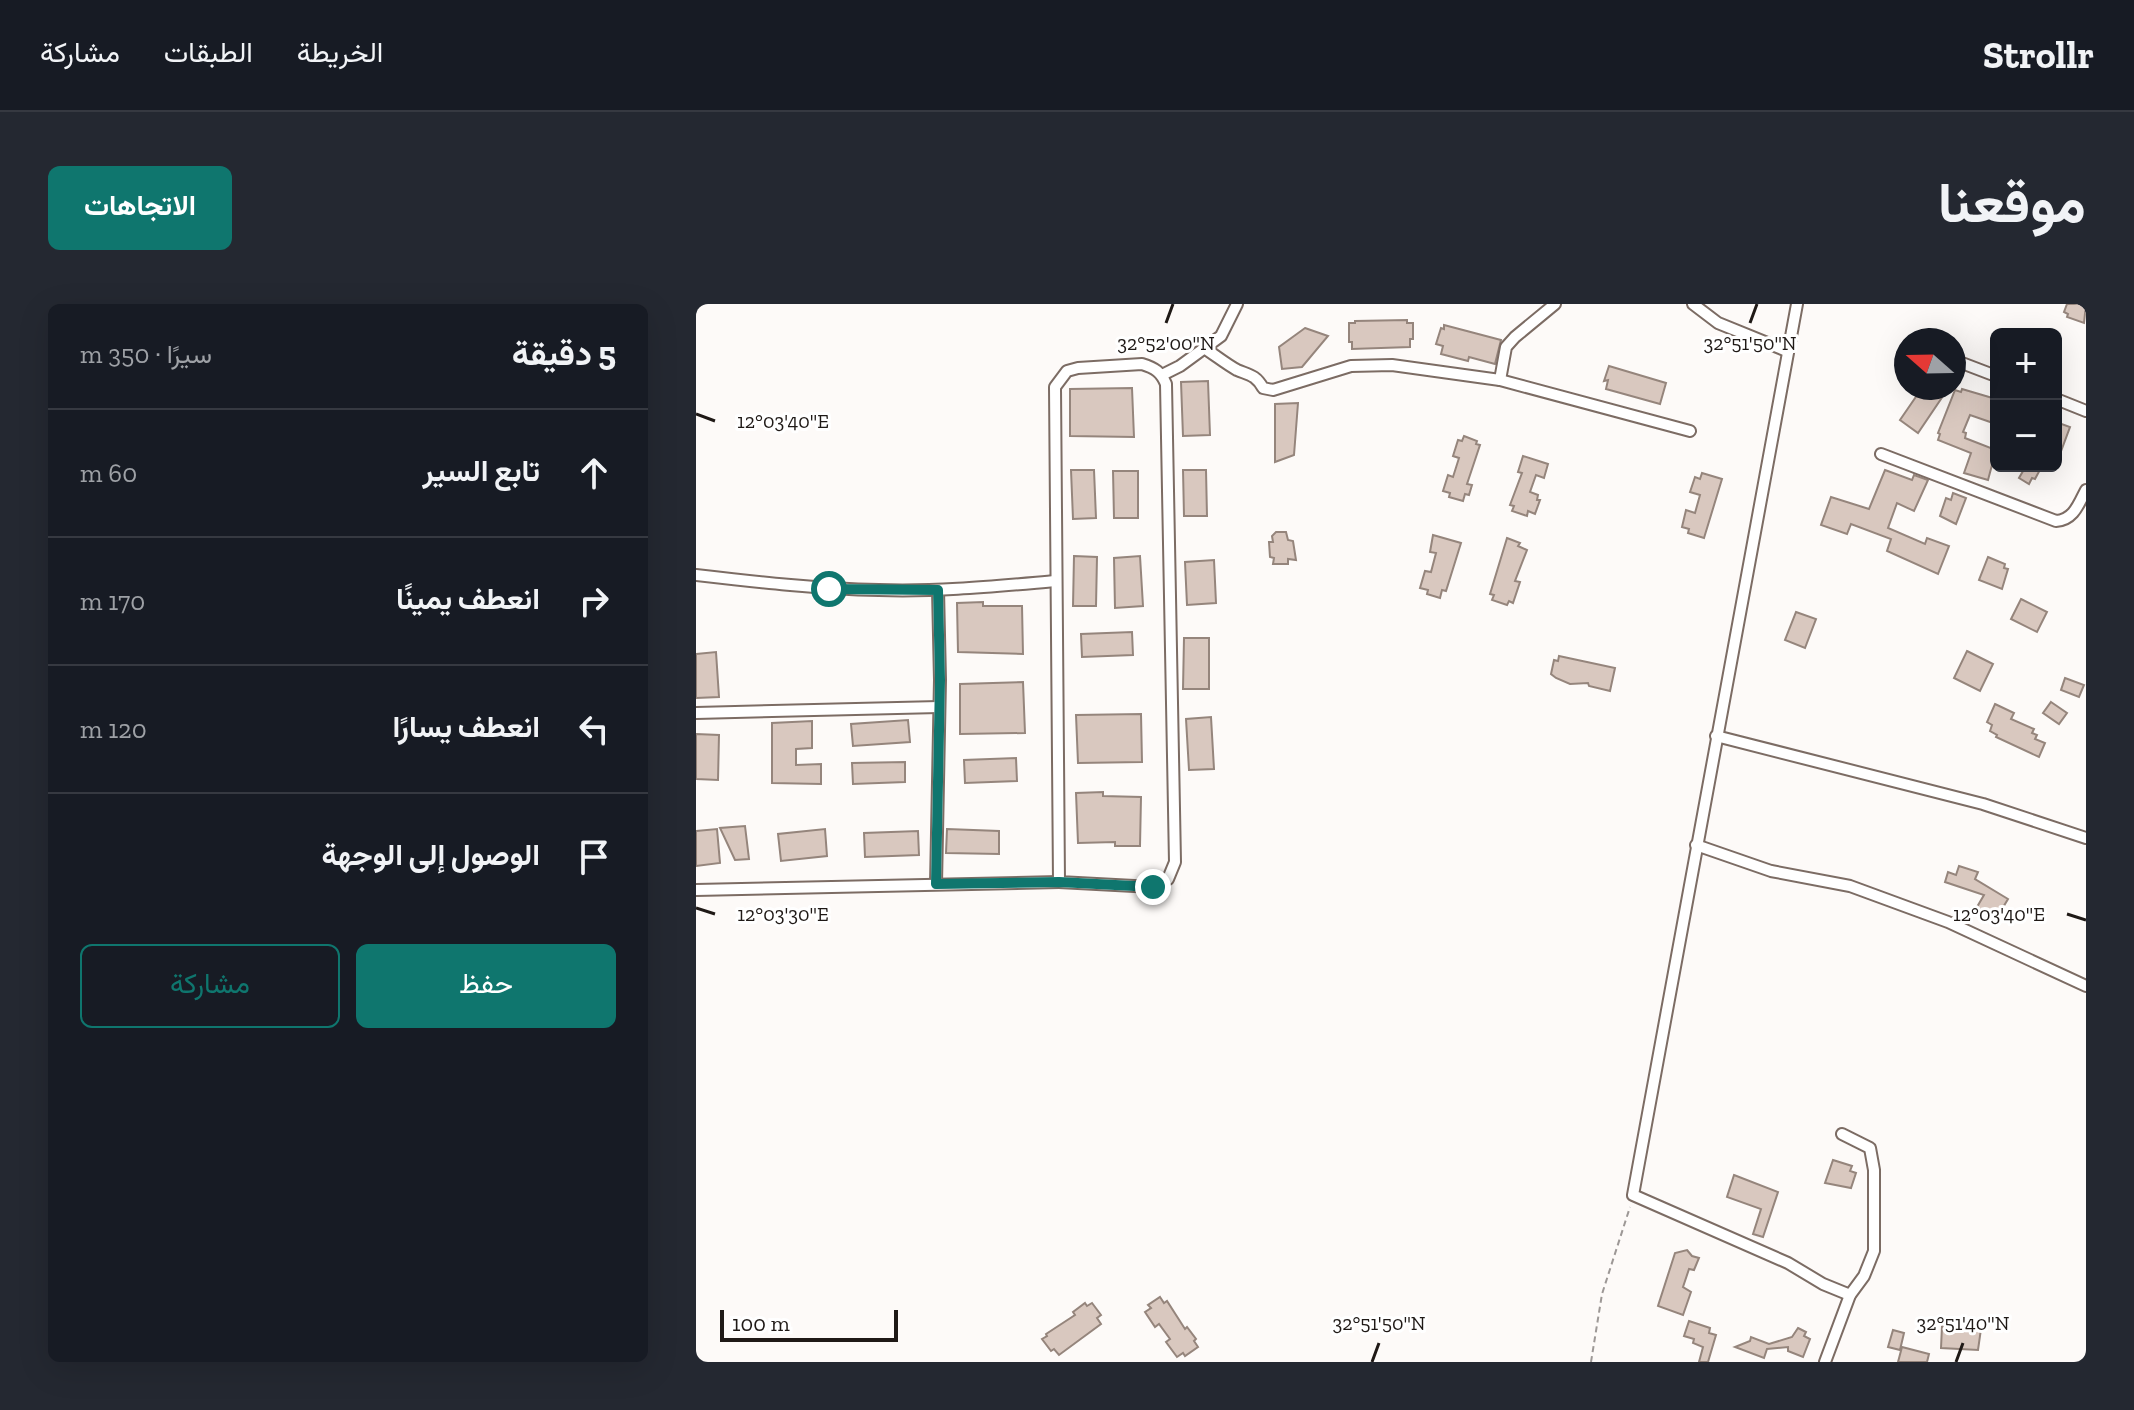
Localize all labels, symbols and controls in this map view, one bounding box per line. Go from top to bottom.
text: Strollr [1983,32,2094,78]
text: مشاركة [40,36,120,69]
text: الطبقات [164,36,253,69]
text: الخريطة [297,36,383,69]
button: الاتجاهات [48,166,232,250]
text: موقعنا [1938,169,2086,236]
north arrow [1894,328,1966,400]
map controls [1990,328,2062,472]
button: + [1990,328,2062,400]
text: 32°52'00"N [1117,331,1215,355]
text: 32°51'50"N [1703,331,1797,355]
text: 5 دقيقة [512,333,616,374]
text: سيرًا · 350 m [80,338,212,370]
button: − [1990,400,2062,472]
text: 12°03'40"E [737,409,829,433]
icon: ahead [572,451,616,495]
text: تابع السير [423,453,540,489]
text: 60 m [80,457,137,489]
route start [811,571,847,607]
icon: right [572,579,616,623]
text: انعطف يمينًا [396,581,540,617]
text: 170 m [80,585,145,617]
icon: left [572,707,616,751]
text: انعطف يسارًا [392,709,540,745]
text: 120 m [80,713,147,745]
icon: arrive [572,835,616,879]
text: الوصول إلى الوجهة [321,837,540,873]
route end [1135,869,1171,905]
text: 12°03'30"E [737,902,829,926]
text: 12°03'40"E [1953,902,2045,926]
button: مشاركة [80,944,340,1028]
button: حفظ [356,944,616,1028]
scale bar [720,1306,898,1342]
text: 100 m [732,1310,790,1337]
text: 32°51'50"N [1332,1311,1426,1335]
text: 32°51'40"N [1916,1311,2010,1335]

